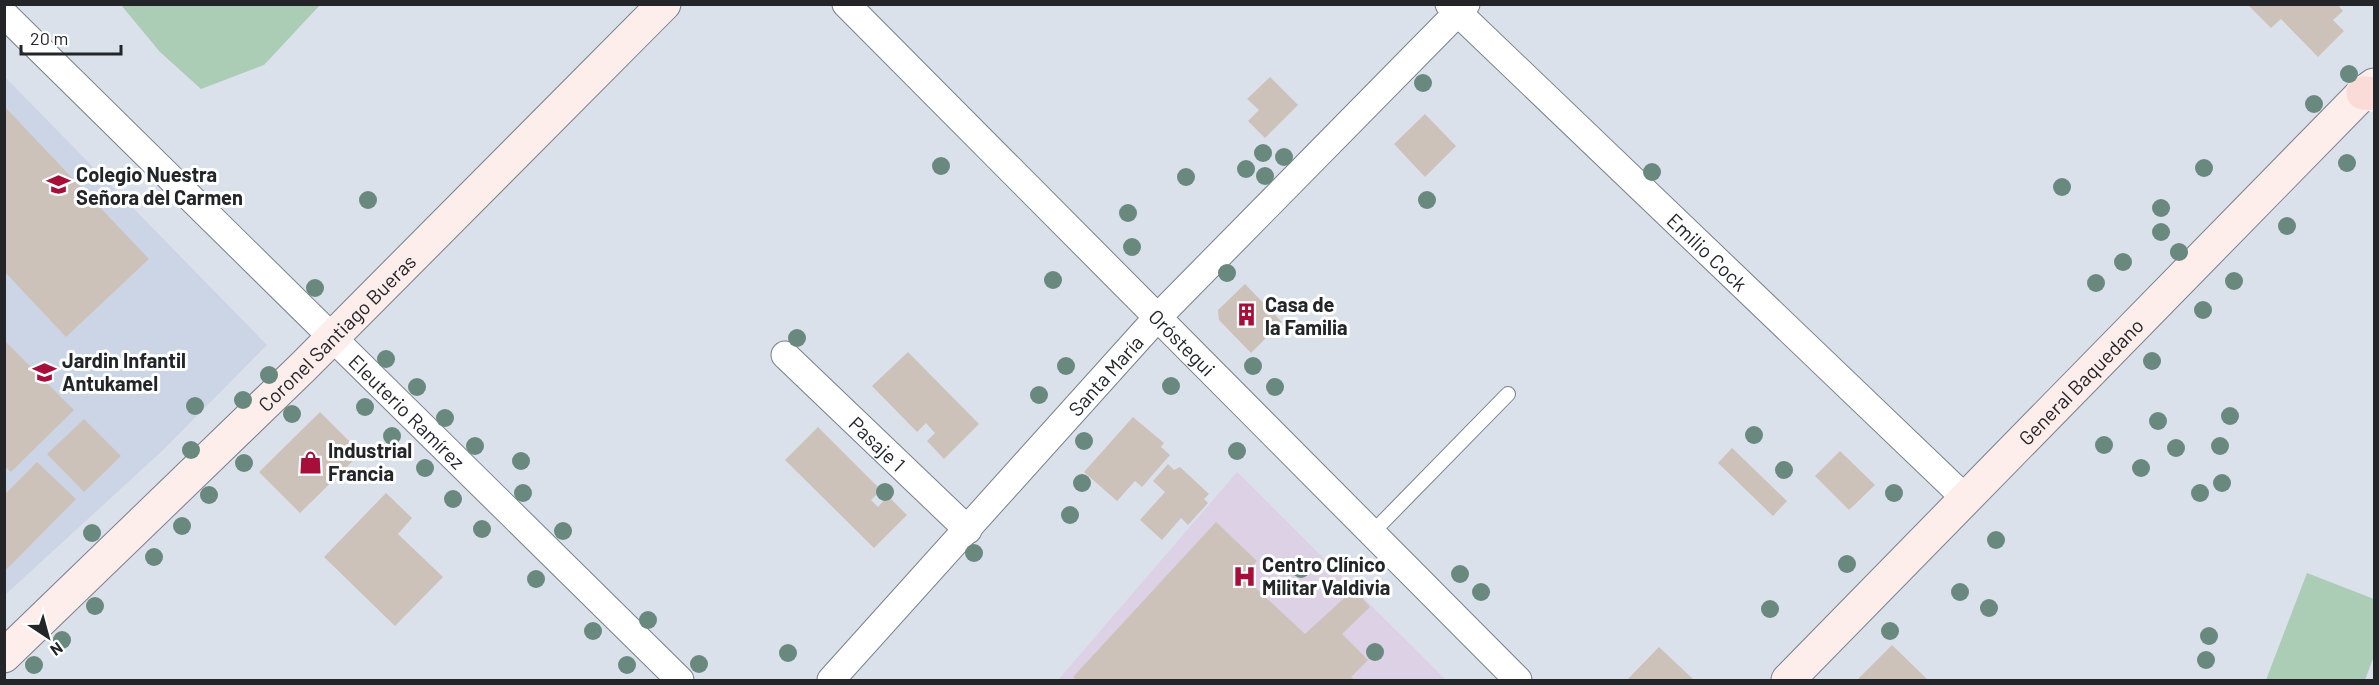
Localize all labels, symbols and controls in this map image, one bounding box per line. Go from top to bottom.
scale bar [21,18,122,56]
text: 20 m [30,27,68,49]
place label: Colegio Nuestra Señora del Carmen [76,162,243,209]
school or university icon: Colegio Nuestra Señora del Carmen [45,172,71,198]
street label: Emilio Cock [1663,208,1753,295]
street label: Coronel Santiago Bueras [253,249,420,416]
place label: Casa de la Familia [1265,292,1348,339]
building icon: Casa de la Familia [1234,302,1260,328]
street label: Oróstegui [1144,304,1220,381]
street label: General Baquedano [2013,313,2148,450]
street label: Santa María [1063,330,1148,421]
place label: Jardin Infantil Antukamel [62,348,186,395]
street label: Eleuterio Ramírez [344,349,470,474]
school or university icon: Jardin Infantil Antukamel [31,359,57,385]
street label: Pasaje 1 [844,411,911,476]
place label: Industrial Francia [328,438,412,485]
shop icon: Industrial Francia [297,449,323,475]
place label: Centro Clínico Militar Valdivia [1262,552,1390,599]
hospital icon: Centro Clínico Militar Valdivia [1231,563,1257,589]
north arrow [18,607,78,667]
text: N [47,639,67,660]

